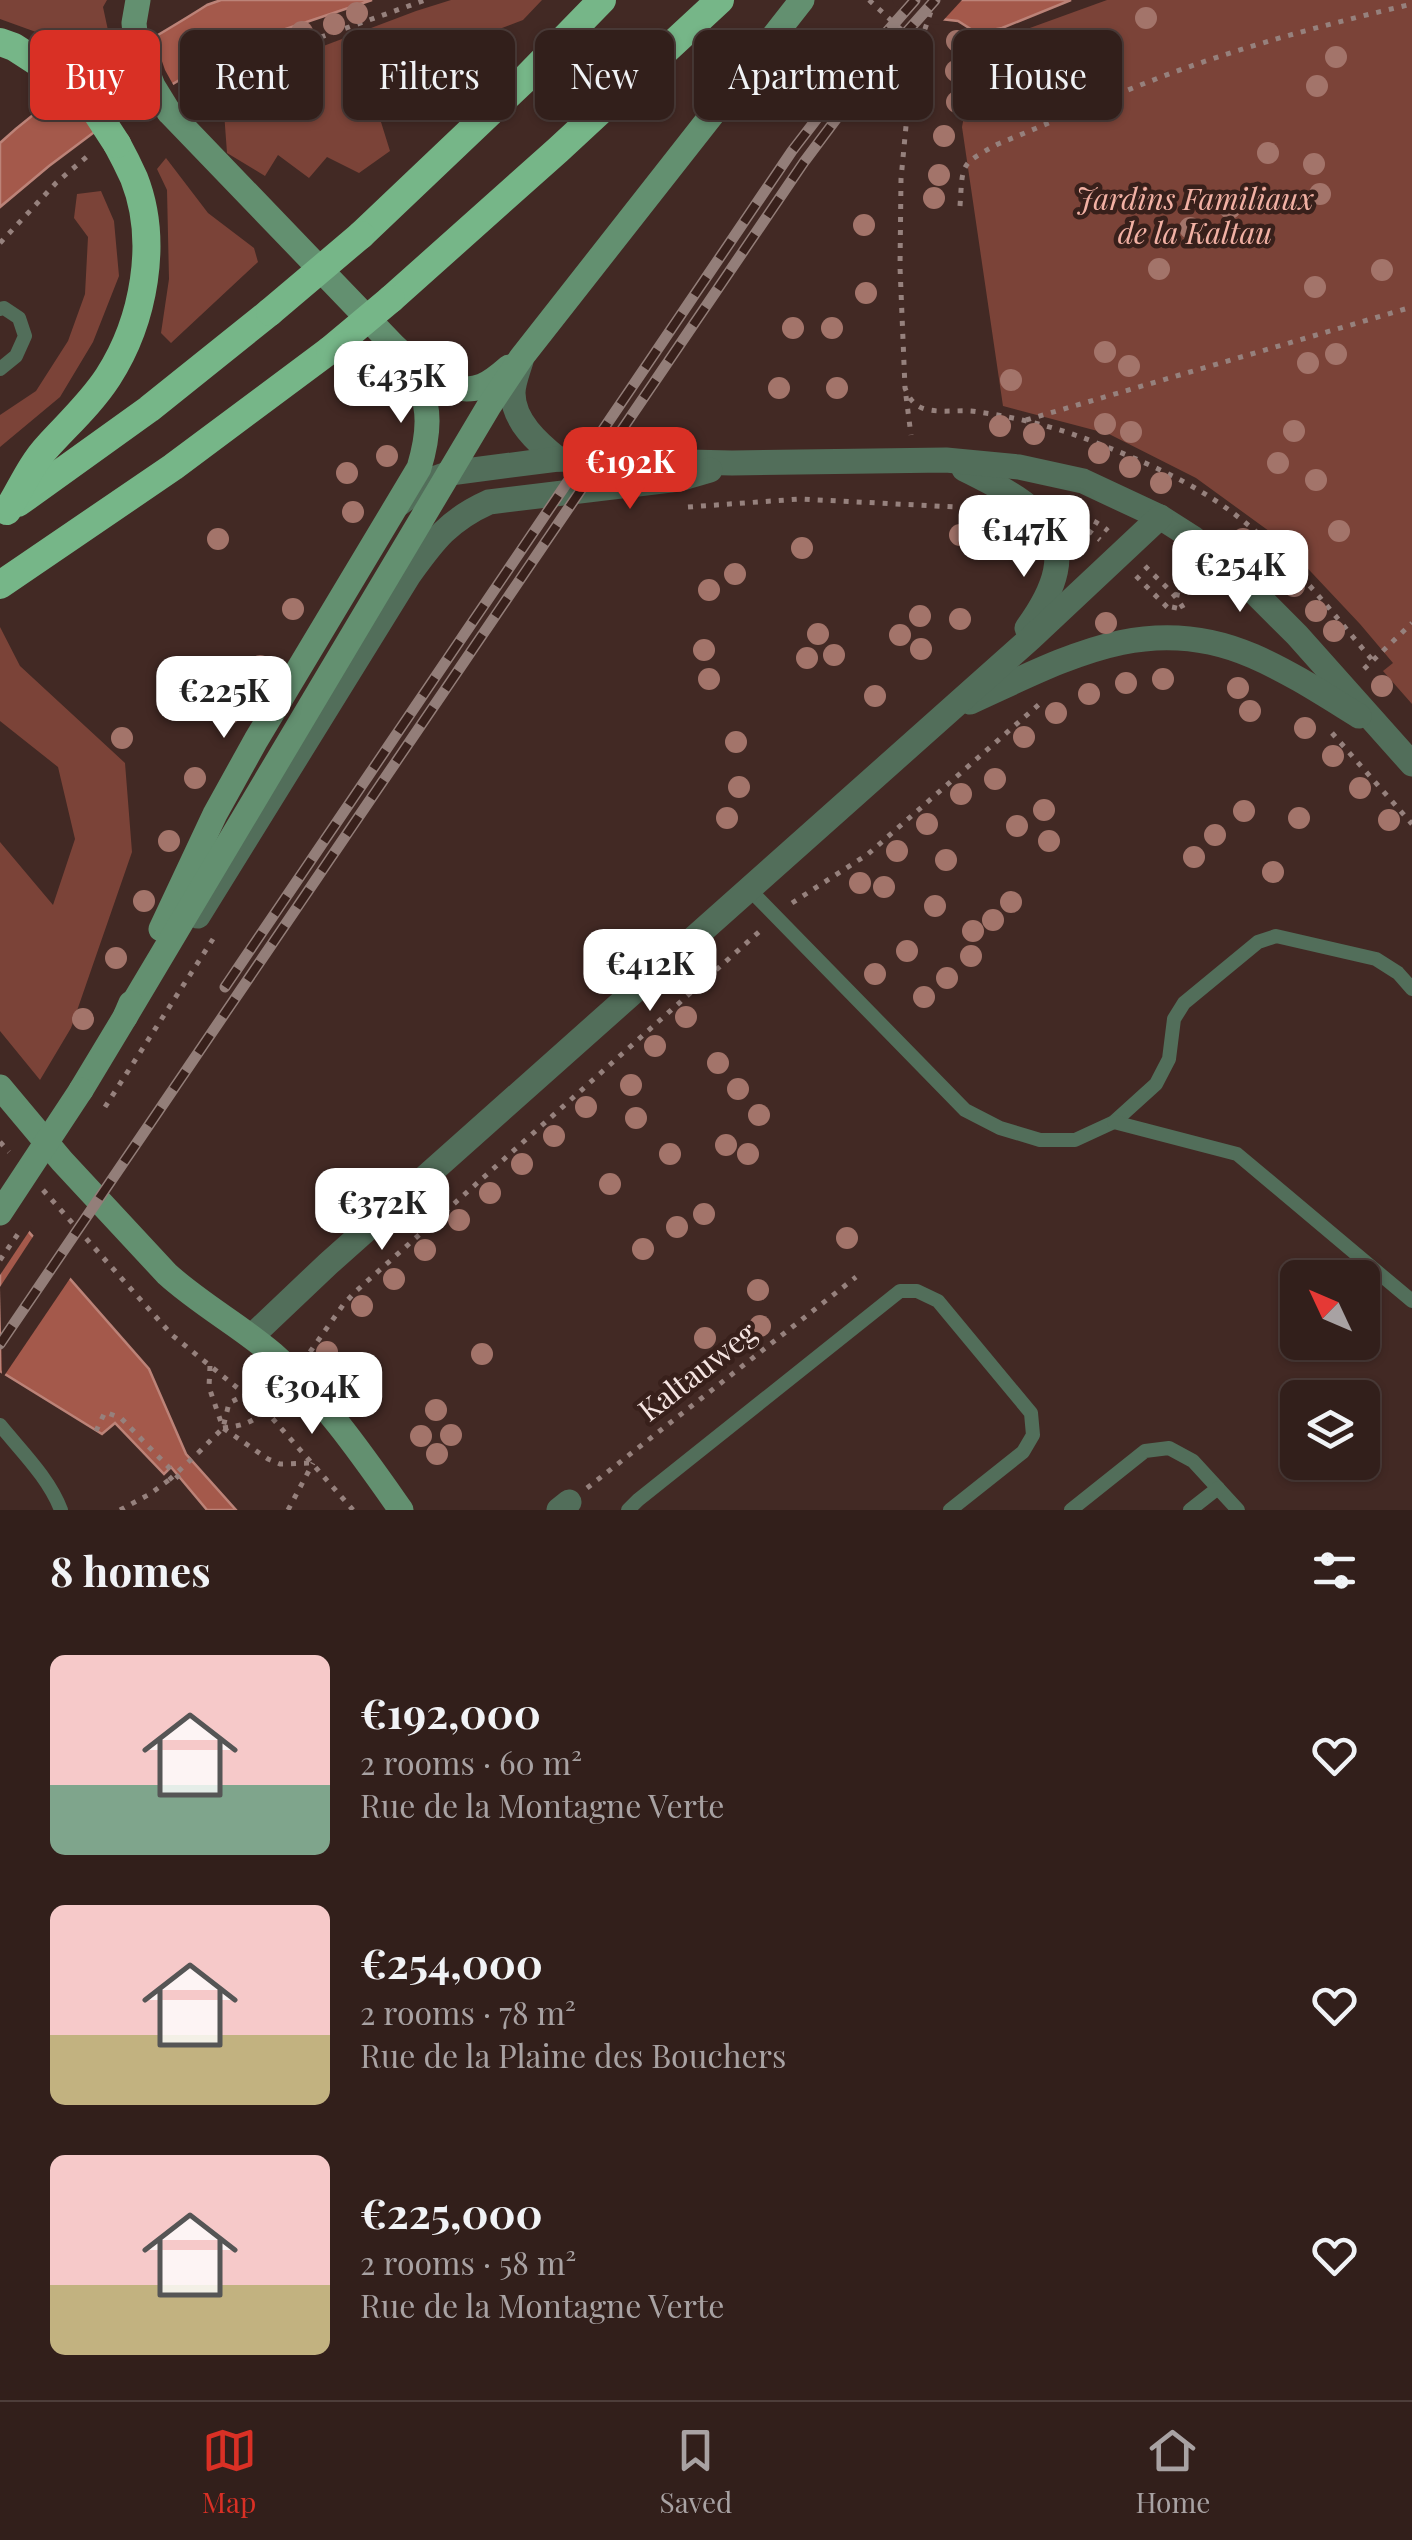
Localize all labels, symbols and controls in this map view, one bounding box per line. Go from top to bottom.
chip: Buy [30,30,160,120]
chip: Rent [180,30,323,120]
chip: Filters [343,30,515,120]
chip: New [535,30,674,120]
chip: Apartment [694,30,933,120]
chip: House [953,30,1122,120]
park label: Jardins Familiaux de la Kaltau [1076,178,1314,252]
pin: €435K [331,341,471,426]
text: €435K [356,352,446,395]
pin: €192K [560,427,700,512]
text: €192K [585,438,675,481]
pin: €147K [954,495,1094,580]
text: €147K [981,506,1067,549]
pin: €254K [1170,530,1310,615]
text: €254K [1194,541,1286,584]
pin: €225K [154,656,294,741]
text: €225K [178,667,270,710]
pin: €412K [580,929,720,1014]
text: €412K [605,940,695,983]
pin: €372K [312,1168,452,1253]
text: €372K [337,1179,427,1222]
north arrow [1280,1260,1380,1360]
map controls [1280,1260,1380,1480]
street label: Kaltauweg [629,1311,764,1429]
pin: €304K [242,1352,382,1437]
text: €304K [264,1363,360,1406]
button: layers [1280,1380,1380,1480]
text: 8 homes [50,1542,211,1598]
icon: filters [1307,1543,1362,1598]
text: €192,000 [360,1684,541,1740]
icon: home [130,1695,250,1815]
icon: heart [1307,1728,1362,1783]
text: 2 rooms · 60 m² [360,1740,582,1783]
text: Rue de la Montagne Verte [360,1783,724,1826]
text: €254,000 [360,1934,543,1990]
icon: home [130,1945,250,2065]
icon: heart [1307,1978,1362,2033]
text: 2 rooms · 78 m² [360,1990,576,2033]
text: Rue de la Plaine des Bouchers [360,2033,786,2076]
text: €225,000 [360,2184,543,2240]
icon: home [130,2195,250,2315]
icon: heart [1307,2228,1362,2283]
text: 2 rooms · 58 m² [360,2240,576,2283]
text: Rue de la Montagne Verte [360,2283,724,2326]
tab: Map [202,2423,257,2520]
tab: Saved [660,2423,732,2520]
tab: Home [1135,2423,1210,2520]

